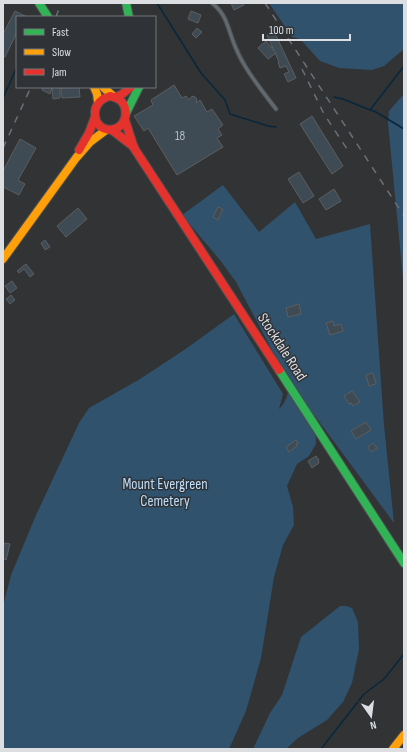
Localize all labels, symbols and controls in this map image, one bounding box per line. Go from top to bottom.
legend [16,16,156,88]
scale bar [263,16,350,42]
text: 100 m [269,23,294,38]
text: Fast [52,25,69,40]
text: Slow [52,45,71,60]
text: Jam [51,65,67,80]
house number: 18 [175,128,185,144]
street label: Stockdale Road [253,310,311,384]
park label: Mount Evergreen Cemetery [122,475,208,511]
north arrow [351,696,391,736]
text: N [369,718,378,732]

